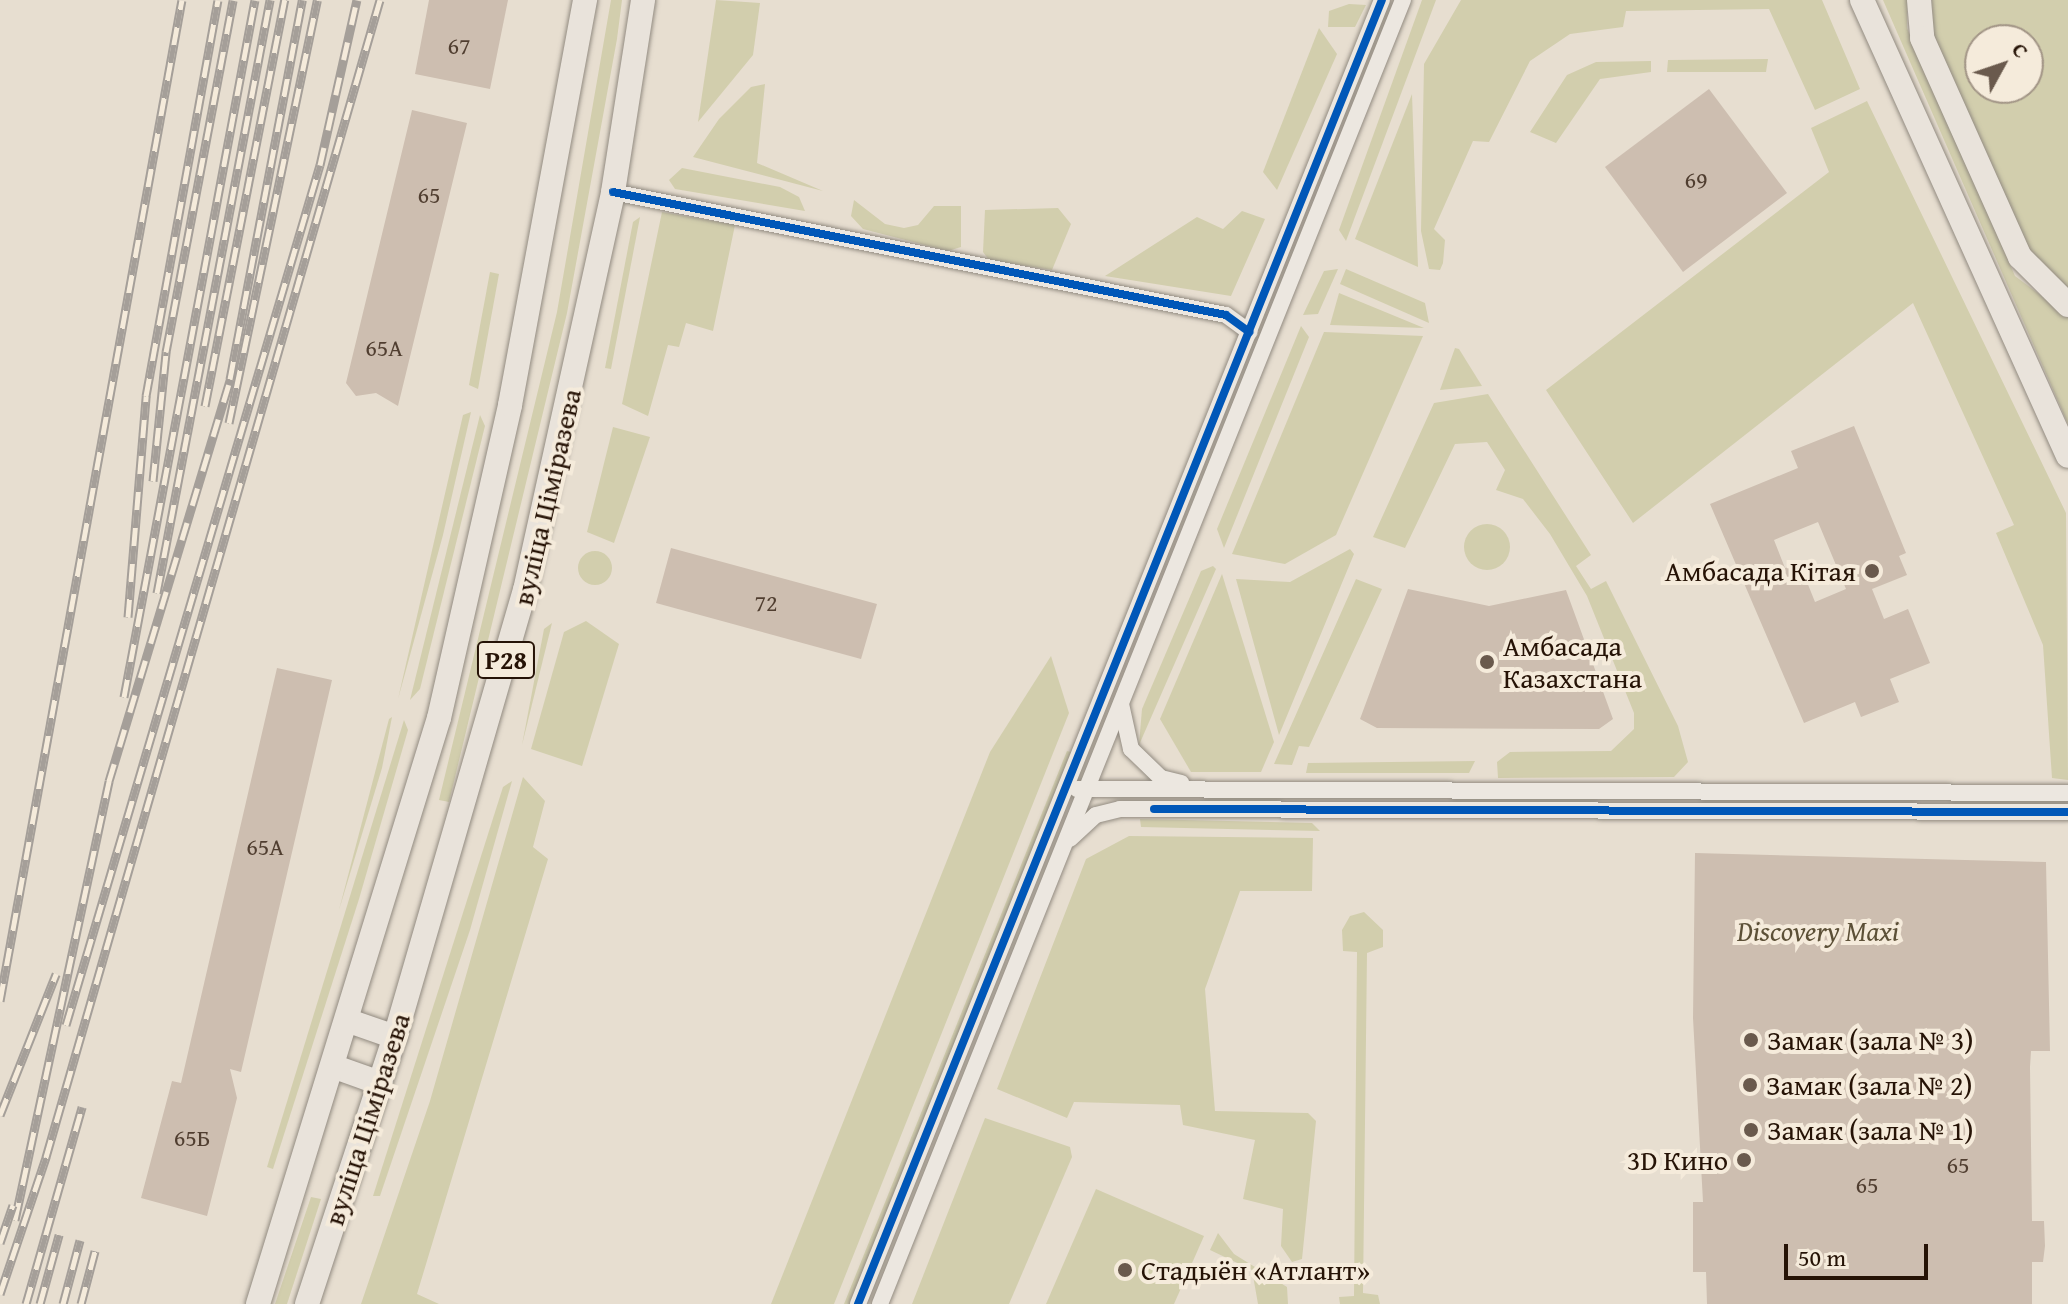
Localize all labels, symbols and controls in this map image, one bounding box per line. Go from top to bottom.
north arrow [1964,24,2044,104]
house number: 67 [447,32,471,60]
text: С [2005,35,2037,65]
house number: 69 [1684,166,1708,194]
house number: 65 [417,181,441,209]
house number: 65А [365,334,403,362]
street label: вуліца Ціміразева [506,386,588,608]
place label: Амбасада Кітая [1665,554,1856,588]
marker: Амбасада Кітая [1863,562,1881,580]
house number: 72 [754,589,778,617]
place label: Амбасада Казахстана [1503,629,1642,695]
road number: Р28 [476,638,536,682]
marker: Амбасада Казахстана [1478,653,1496,671]
house number: 65А [246,833,284,861]
park label: Discovery Maxi [1737,914,1899,948]
street label: вуліца Ціміразева [317,1009,417,1229]
place label: Замак (зала № 3) [1767,1023,1973,1057]
marker: Замак (зала № 3) [1742,1031,1760,1049]
place label: Замак (зала № 2) [1766,1068,1972,1102]
marker: Замак (зала № 2) [1741,1076,1759,1094]
place label: Замак (зала № 1) [1767,1113,1973,1147]
marker: Замак (зала № 1) [1742,1121,1760,1139]
house number: 65Б [174,1124,210,1152]
place label: 3D Кино [1627,1143,1728,1177]
marker: 3D Кино [1735,1151,1753,1169]
house number: 65 [1946,1151,1970,1179]
house number: 65 [1855,1171,1879,1199]
scale bar [1788,1228,1932,1278]
text: 50 m [1798,1240,1846,1275]
place label: Стадыён «Атлант» [1141,1253,1370,1287]
marker: Стадыён «Атлант» [1116,1261,1134,1279]

